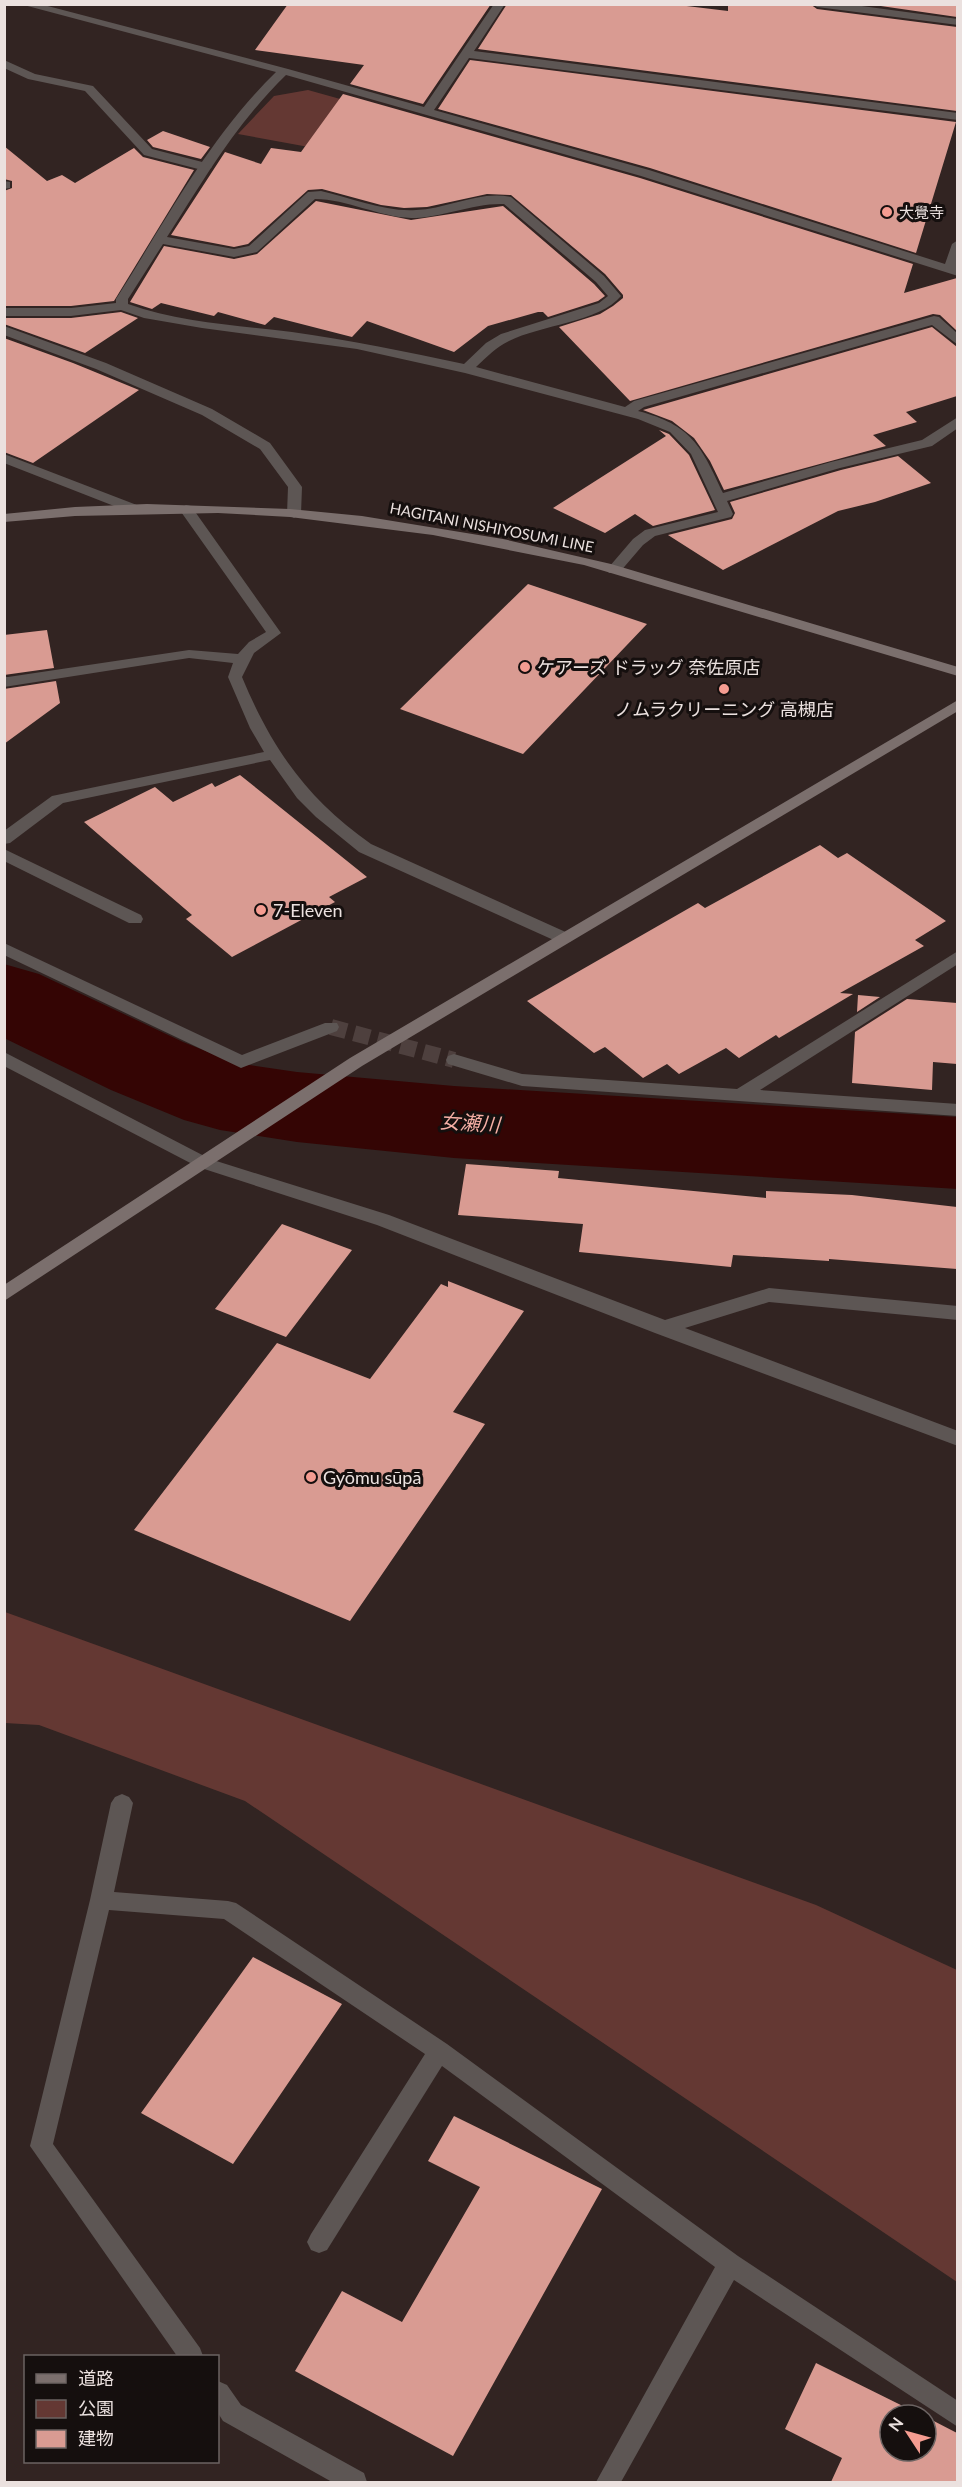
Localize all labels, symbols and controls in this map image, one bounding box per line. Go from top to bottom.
place label: 大覺寺 [899,203,944,221]
marker: 大覺寺 [880,205,894,219]
street label: HAGITANI NISHIYOSUMI LINE [389,498,595,556]
place label: ケアーズ ドラッグ 奈佐原店 [537,656,760,678]
marker: ケアーズ ドラッグ 奈佐原店 [518,660,532,674]
marker: ノムラクリーニング 高槻店 [717,682,731,696]
place label: ノムラクリーニング 高槻店 [614,698,834,720]
place label: 7-Eleven [273,899,343,921]
marker: 7-Eleven [254,903,268,917]
water label: 女瀬川 [439,1108,503,1136]
place label: Gyōmu sūpā [323,1466,421,1488]
marker: Gyōmu sūpā [304,1470,318,1484]
legend [24,2355,219,2463]
text: 道路 [78,2367,114,2389]
text: 公園 [78,2397,114,2419]
north arrow [878,2403,938,2463]
text: N [884,2413,907,2434]
text: 建物 [78,2427,114,2449]

